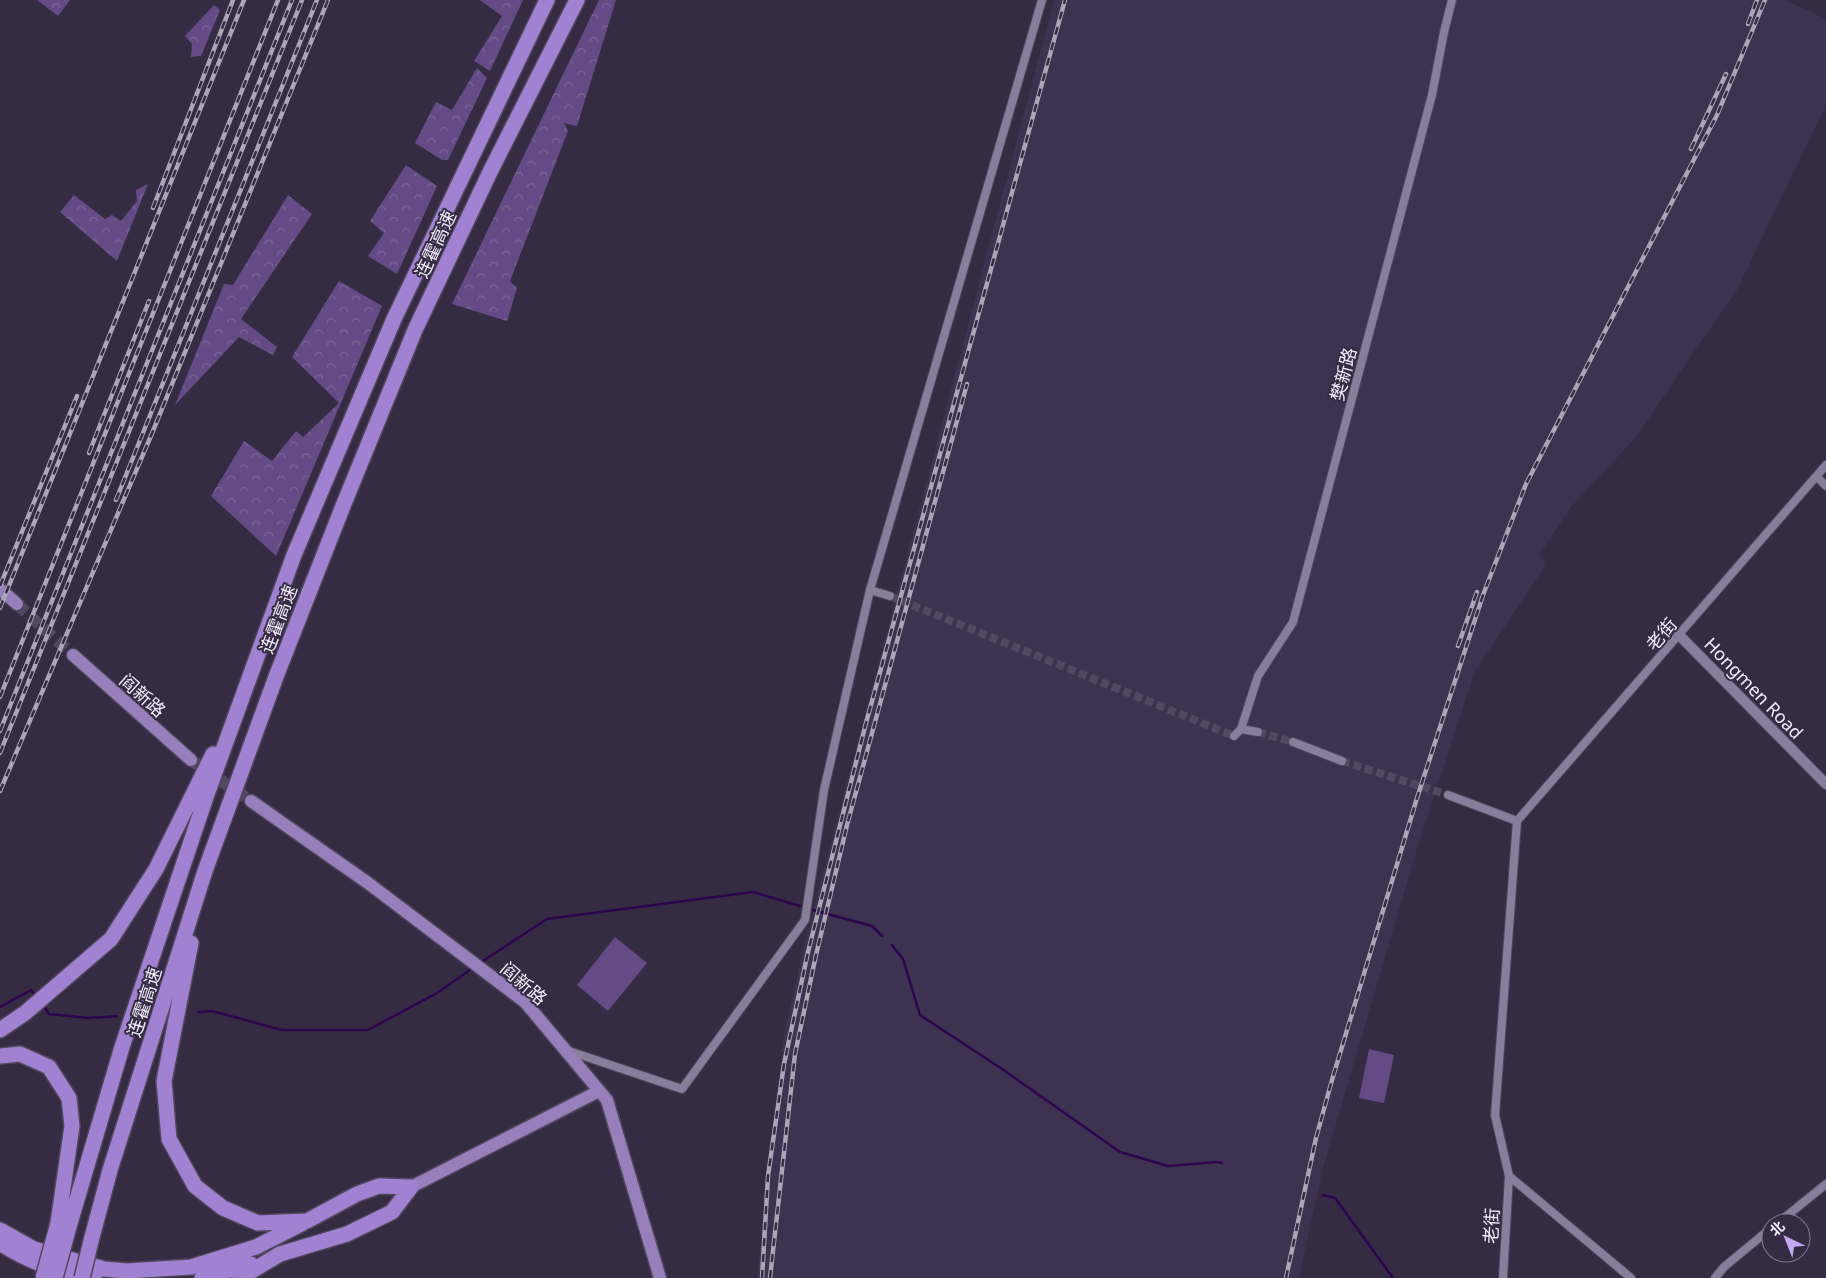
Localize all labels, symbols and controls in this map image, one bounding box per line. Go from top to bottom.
street label: 连霍高速 [409,206,461,282]
street label: 樊新路 [1324,345,1362,403]
street label: 连霍高速 [254,581,302,657]
street label: 老街 [1640,613,1682,655]
street label: Hongmen Road [1699,632,1809,744]
street label: 阎新路 [115,668,171,722]
street label: 阎新路 [496,956,552,1010]
street label: 连霍高速 [121,964,167,1040]
street label: 老街 [1478,1207,1504,1245]
north arrow [1761,1213,1811,1263]
text: 北 [1765,1216,1788,1240]

